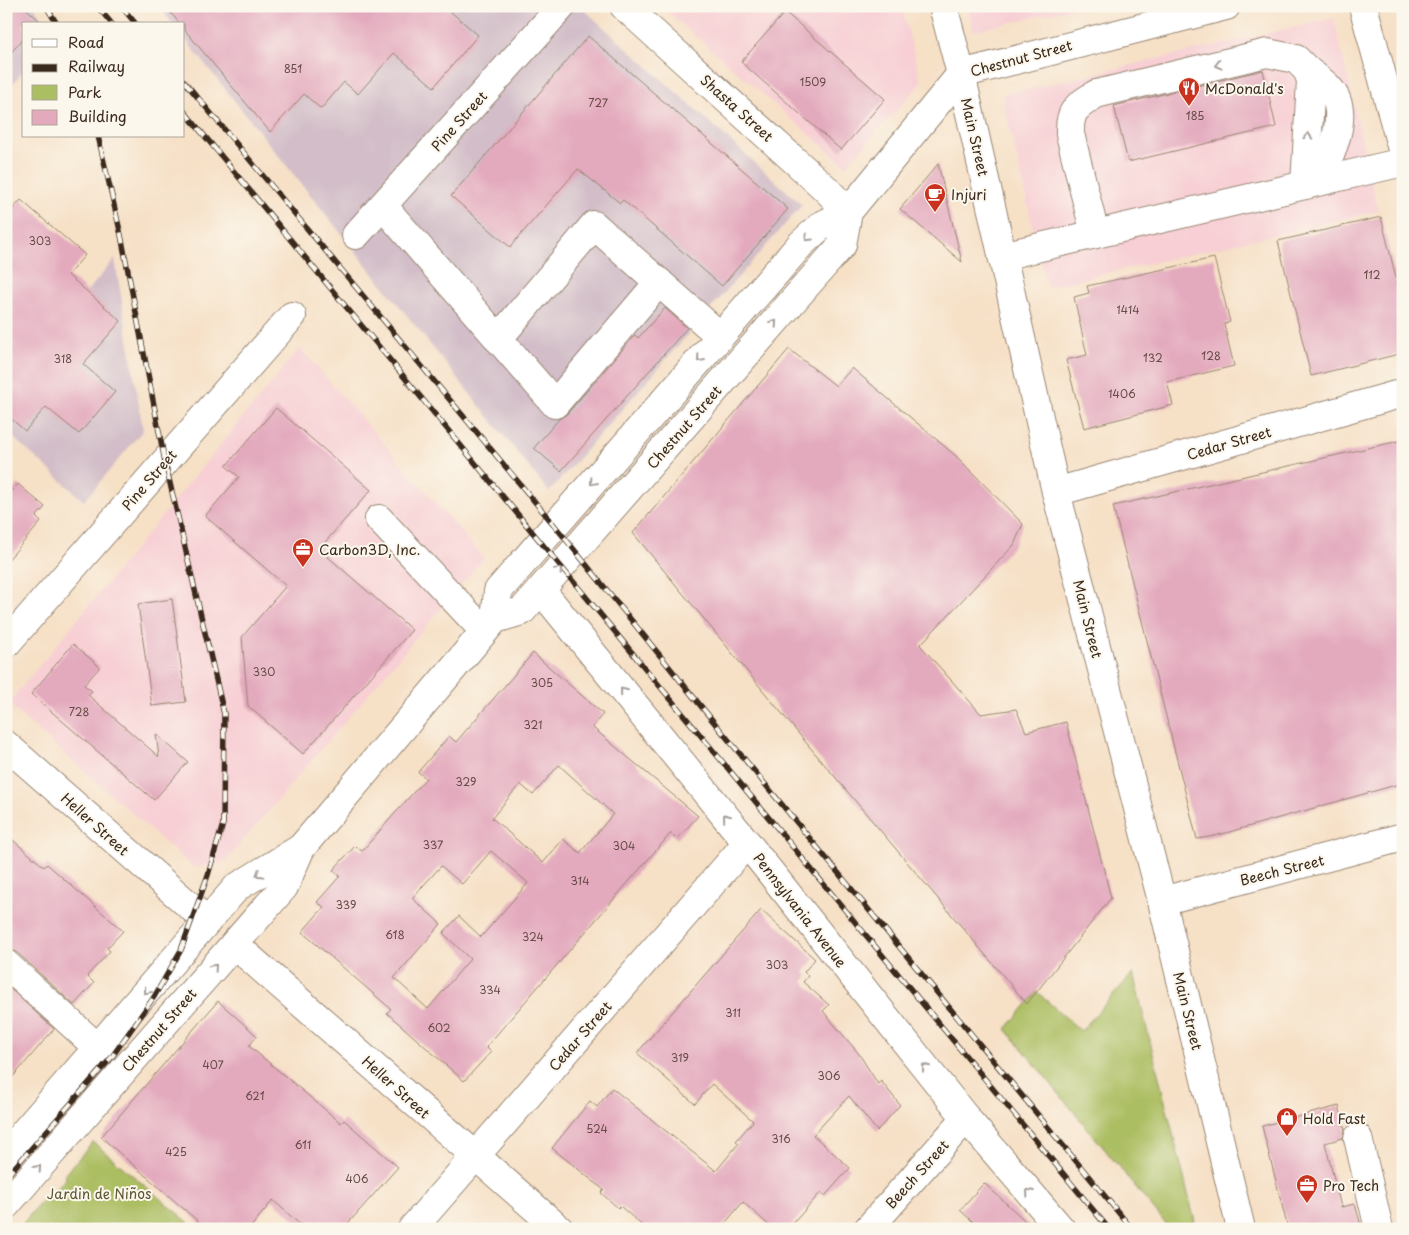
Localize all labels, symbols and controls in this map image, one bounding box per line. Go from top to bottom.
legend [22,22,185,138]
text: Road [68,30,104,53]
street label: Chestnut Street [968,34,1075,82]
text: Railway [68,54,125,77]
one-way arrow [1214,59,1223,70]
house number: 851 [284,60,302,77]
street label: Shasta Street [696,70,778,147]
house number: 1509 [800,73,826,90]
restaurant icon: McDonald's [1177,76,1201,107]
place label: McDonald's [1205,78,1284,99]
text: Park [68,80,102,103]
street label: Pine Street [426,86,492,156]
house number: 727 [588,94,608,111]
street label: Main Street [956,96,994,179]
text: Building [68,104,127,127]
house number: 185 [1186,107,1204,124]
one-way arrow [1302,132,1313,140]
cafe icon: Injuri [923,182,947,213]
place label: Injuri [951,184,987,205]
house number: 303 [29,232,51,249]
one-way arrow [805,232,814,241]
house number: 112 [1363,266,1381,283]
house number: 1414 [1117,301,1140,318]
one-way arrow [769,320,777,329]
house number: 128 [1201,347,1221,364]
house number: 132 [1143,349,1163,366]
house number: 318 [54,350,72,367]
one-way arrow [696,354,705,363]
street label: Chestnut Street [642,380,726,473]
house number: 1406 [1108,385,1136,402]
street label: Cedar Street [1184,421,1274,465]
street label: Pine Street [117,445,182,515]
one-way arrow [590,477,599,486]
office icon: Carbon3D, Inc. [291,537,315,568]
place label: Carbon3D, Inc. [319,539,420,560]
one-way arrow [553,566,562,575]
street label: Main Street [1068,578,1108,661]
house number: 330 [253,663,275,680]
house number: 305 [531,674,553,691]
one-way arrow [620,688,628,697]
house number: 728 [69,703,89,720]
house number: 321 [524,716,542,733]
house number: 329 [455,773,477,790]
street label: Heller Street [56,788,134,860]
one-way arrow [723,814,731,823]
house number: 337 [423,836,443,853]
house number: 304 [613,837,635,854]
street label: Pennsylvania Avenue [749,848,852,972]
street label: Beech Street [1238,849,1327,891]
one-way arrow [256,868,265,877]
house number: 314 [571,872,589,889]
house number: 339 [336,896,356,913]
house number: 618 [385,926,405,943]
house number: 324 [522,928,544,945]
house number: 303 [766,956,788,973]
one-way arrow [209,964,217,973]
street label: Main Street [1168,970,1208,1053]
house number: 334 [479,981,501,998]
street label: Chestnut Street [117,983,201,1076]
one-way arrow [144,985,153,994]
street label: Cedar Street [544,996,617,1076]
house number: 311 [725,1004,741,1021]
house number: 602 [427,1019,451,1036]
house number: 319 [671,1049,689,1066]
street label: Heller Street [357,1051,435,1123]
house number: 407 [202,1056,224,1073]
one-way arrow [922,1063,931,1073]
house number: 306 [817,1067,841,1084]
house number: 621 [245,1087,265,1104]
shop icon: Hold Fast [1275,1106,1299,1137]
place label: Hold Fast [1303,1108,1366,1129]
house number: 524 [586,1120,608,1137]
house number: 316 [771,1130,791,1147]
street label: Beech Street [880,1135,954,1213]
house number: 611 [295,1136,311,1153]
house number: 425 [165,1143,187,1160]
one-way arrow [33,1165,42,1174]
house number: 406 [345,1170,369,1187]
office icon: Pro Tech [1295,1173,1319,1204]
place label: Pro Tech [1323,1175,1379,1196]
park label: Jardin de Niños [47,1183,151,1204]
one-way arrow [1026,1188,1035,1197]

